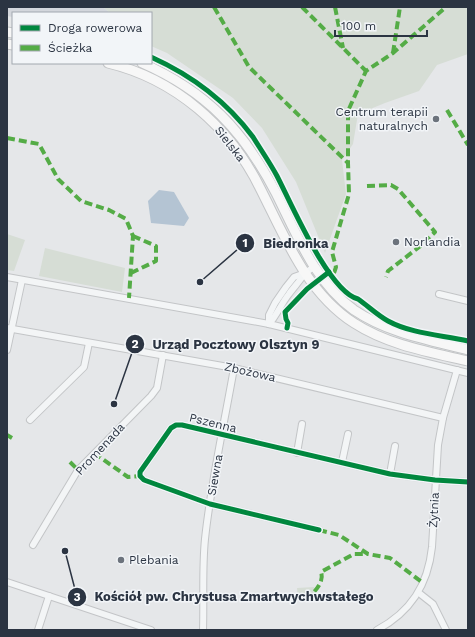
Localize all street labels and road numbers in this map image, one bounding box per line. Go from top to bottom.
street label: Sielska [212,123,248,165]
street label: Zbożowa [223,359,277,385]
street label: Pszenna [188,410,238,436]
street label: Promenada [72,420,128,478]
street label: Siewna [204,453,226,497]
street label: Żytnia [426,492,442,528]

